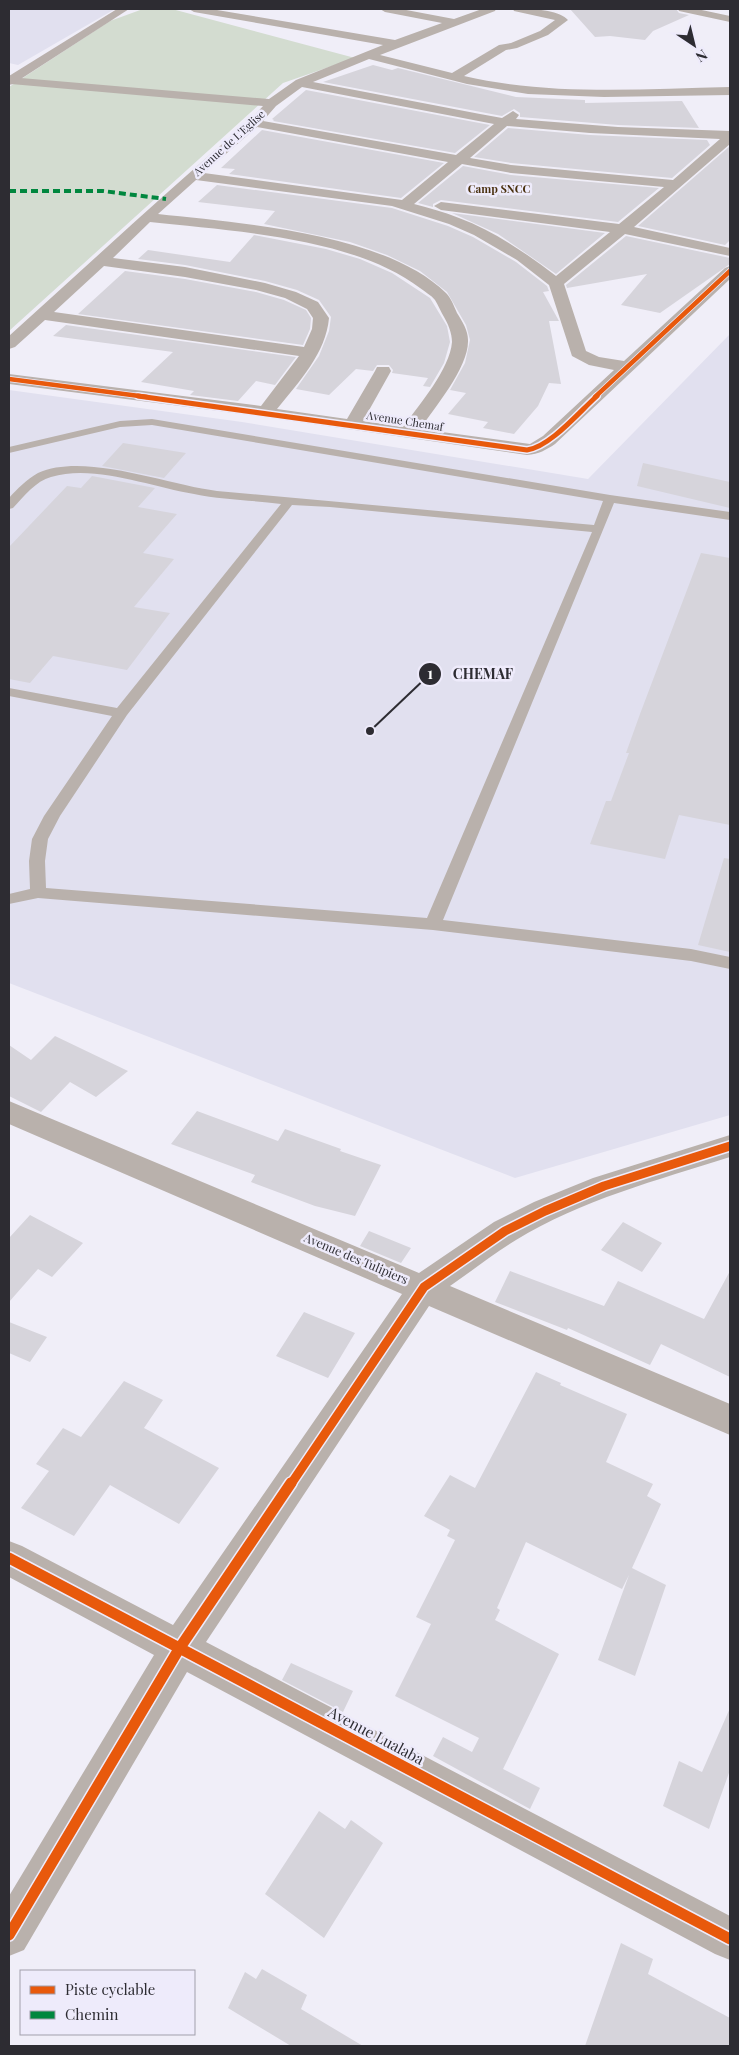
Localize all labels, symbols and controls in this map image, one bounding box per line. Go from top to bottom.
north arrow [669,20,719,70]
text: N [692,45,711,67]
street label: Avenue de L'Eglise [189,106,268,180]
district label: Camp SNCC [468,181,530,196]
street label: Avenue Chemaf [365,407,446,434]
callout: CHEMAF [418,660,523,689]
text: 1 [427,663,433,683]
text: CHEMAF [453,664,513,683]
street label: Avenue des Tulipiers [301,1229,411,1287]
street label: Avenue Lualaba [324,1701,428,1769]
legend [20,1970,195,2035]
text: Piste cyclable [65,1979,155,1999]
text: Chemin [65,2004,118,2024]

